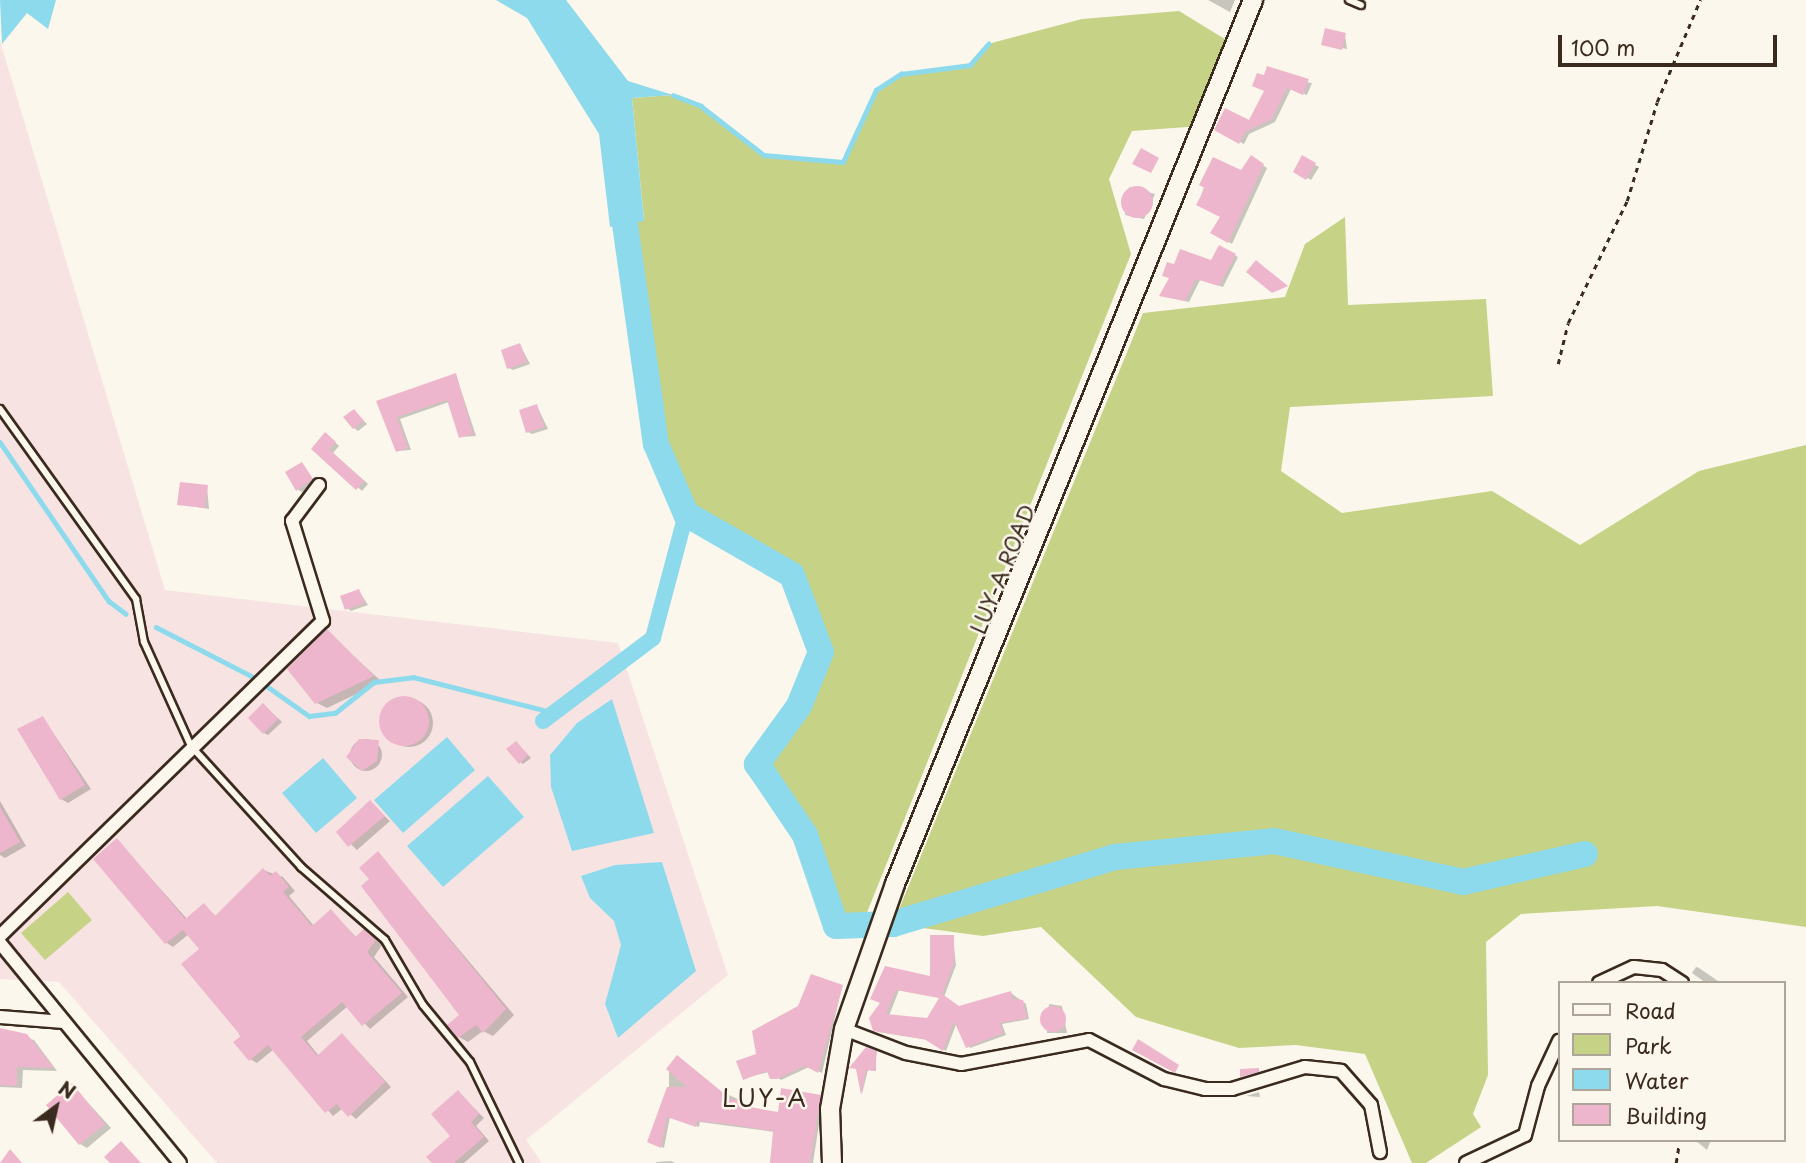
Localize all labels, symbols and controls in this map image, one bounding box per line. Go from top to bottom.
scale bar [1561,21,1780,65]
text: 100 m [1571,31,1635,63]
street label: LUY-A ROAD [965,501,1039,637]
legend [1558,981,1785,1142]
text: Road [1625,994,1676,1026]
text: Park [1625,1029,1672,1061]
text: Water [1625,1064,1688,1096]
north arrow [21,1072,91,1142]
text: N [53,1074,81,1105]
district label: LUY-A [723,1084,807,1112]
text: Building [1625,1099,1707,1131]

